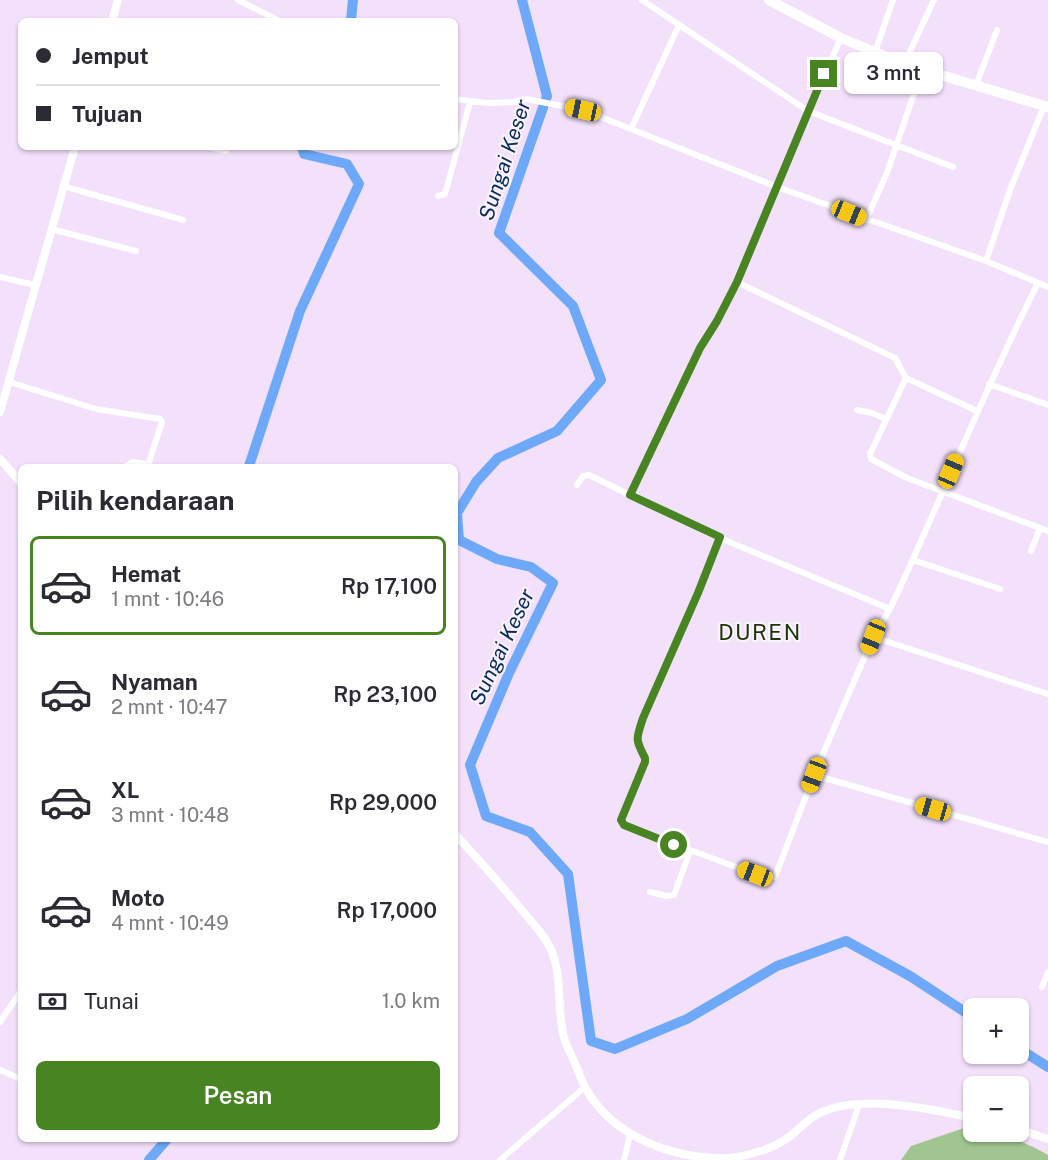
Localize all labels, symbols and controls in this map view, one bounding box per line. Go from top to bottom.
text: Jemput [72,43,149,69]
callout: 3 mnt [845,53,944,95]
route end [810,60,837,87]
text: 3 mnt [866,61,921,85]
water label: Sungai Keser [473,95,536,223]
car [564,97,602,123]
text: Tujuan [72,101,142,127]
car [829,198,869,228]
car [936,451,966,491]
text: Pilih kendaraan [36,484,235,516]
icon: car [39,559,93,613]
text: Hemat [111,561,181,587]
text: Rp 17,100 [341,573,437,599]
water label: Sungai Keser [464,584,540,709]
text: 1 mnt · 10:46 [111,587,224,611]
car [858,617,888,657]
district label: DUREN [718,619,802,645]
icon: car [39,667,93,721]
text: Nyaman [111,669,198,695]
text: Rp 23,100 [333,681,437,707]
text: 2 mnt · 10:47 [111,695,228,719]
car [799,755,829,795]
icon: car [39,775,93,829]
text: XL [111,777,139,803]
text: Rp 29,000 [329,789,437,815]
car [913,795,953,823]
text: 3 mnt · 10:48 [111,803,229,827]
route start [660,831,687,858]
car [735,859,775,889]
icon: car [39,883,93,937]
text: Moto [111,885,165,911]
text: Rp 17,000 [336,897,437,923]
text: 4 mnt · 10:49 [111,911,229,935]
icon: cash [36,985,69,1018]
text: Tunai [84,988,139,1014]
text: 1.0 km [382,989,440,1013]
map controls [963,998,1029,1142]
button: + [963,998,1029,1064]
button: Pesan [36,1061,440,1130]
button: − [963,1076,1029,1142]

